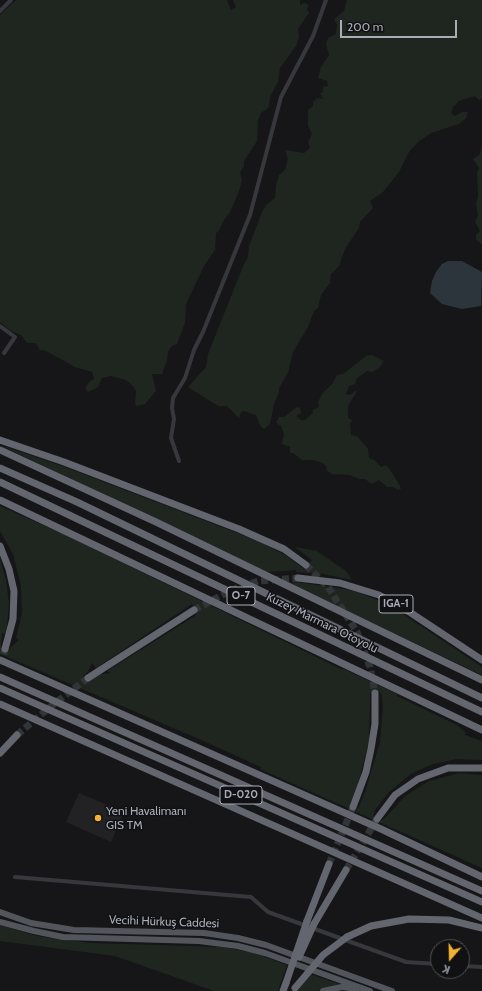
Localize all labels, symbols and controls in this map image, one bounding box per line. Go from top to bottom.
scale bar [342,12,459,38]
text: 200 m [347,19,383,34]
road number: O-7 [227,587,255,605]
street label: Kuzey Marmara Otoyolu [264,590,380,656]
road number: IGA-1 [379,595,413,613]
road number: D-020 [220,786,262,804]
place label: Yeni Havalimanı GIS TM [106,804,186,832]
marker: Yeni Havalimanı GIS TM [93,813,103,823]
street label: Vecihi Hürkuş Caddesi [109,913,219,931]
north arrow [430,939,470,979]
text: K [441,962,452,977]

